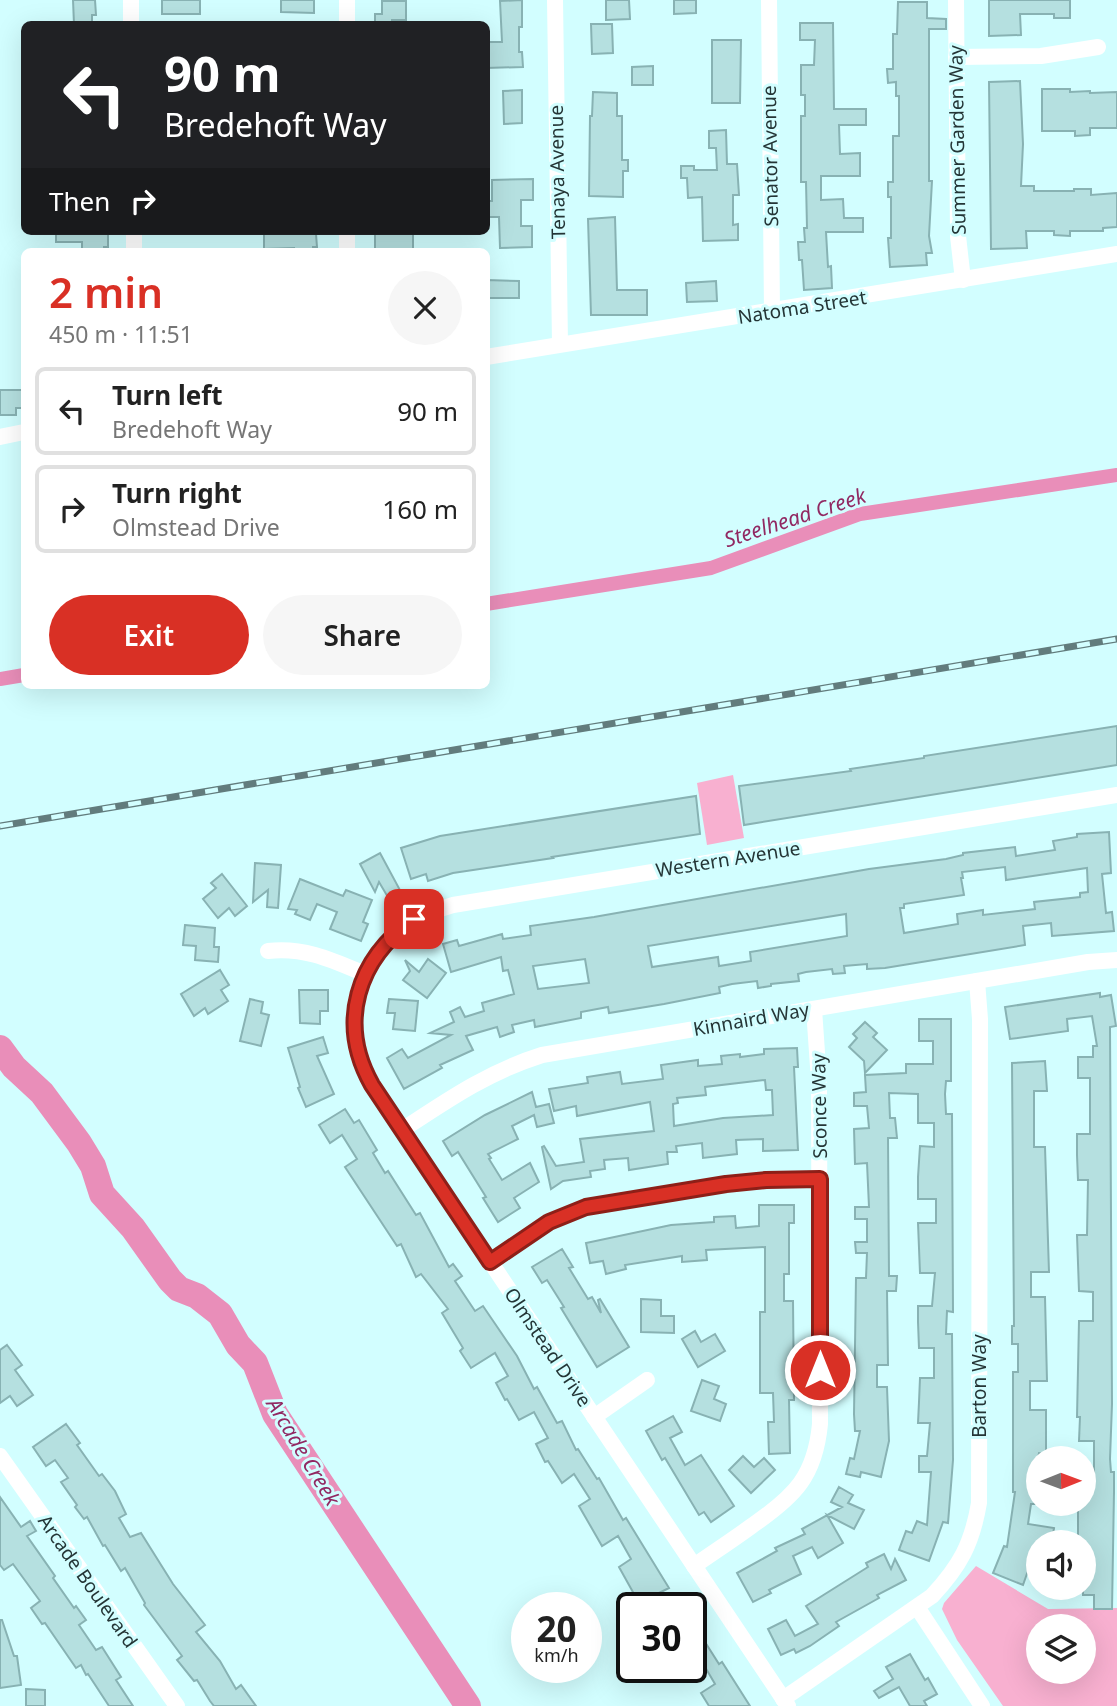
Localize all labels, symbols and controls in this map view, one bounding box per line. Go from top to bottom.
text: 90 m [164,40,281,106]
street label: Summer Garden Way [942,45,972,235]
icon: left [49,49,140,140]
street label: Senator Avenue [756,85,784,227]
text: Bredehoft Way [164,103,387,146]
street label: Tenaya Avenue [543,105,571,239]
icon: right [124,182,162,220]
text: Then [49,183,110,219]
text: 2 min [49,263,163,320]
button: close [388,271,462,345]
street label: Natoma Street [736,284,868,330]
text: 450 m · 11:51 [49,318,193,350]
text: Turn left [112,377,223,413]
icon: left [53,392,91,430]
text: 90 m [397,393,458,429]
text: Bredehoft Way [112,413,272,445]
text: Turn right [112,475,242,511]
water label: Steelhead Creek [720,480,871,553]
icon: right [53,490,91,528]
text: 160 m [382,491,458,527]
text: Olmstead Drive [112,511,280,543]
button: Exit [49,595,249,675]
button: Share [263,595,462,675]
street label: Western Avenue [654,835,802,883]
pin [384,889,444,949]
icon: arrive [395,900,433,938]
street label: Kinnaird Way [691,996,811,1042]
street label: Sconce Way [805,1053,833,1159]
street label: Olmstead Drive [499,1282,597,1412]
position arrow [783,1333,857,1407]
street label: Barton Way [966,1334,992,1438]
water label: Arcade Creek [260,1391,348,1512]
north arrow [1026,1446,1096,1516]
map controls [1026,1446,1096,1684]
street label: Arcade Boulevard [32,1509,144,1653]
button: sound [1026,1530,1096,1600]
speed limit sign: 30 [616,1592,707,1683]
text: 20 [536,1605,577,1652]
button: layers [1026,1614,1096,1684]
text: km/h [534,1643,579,1667]

